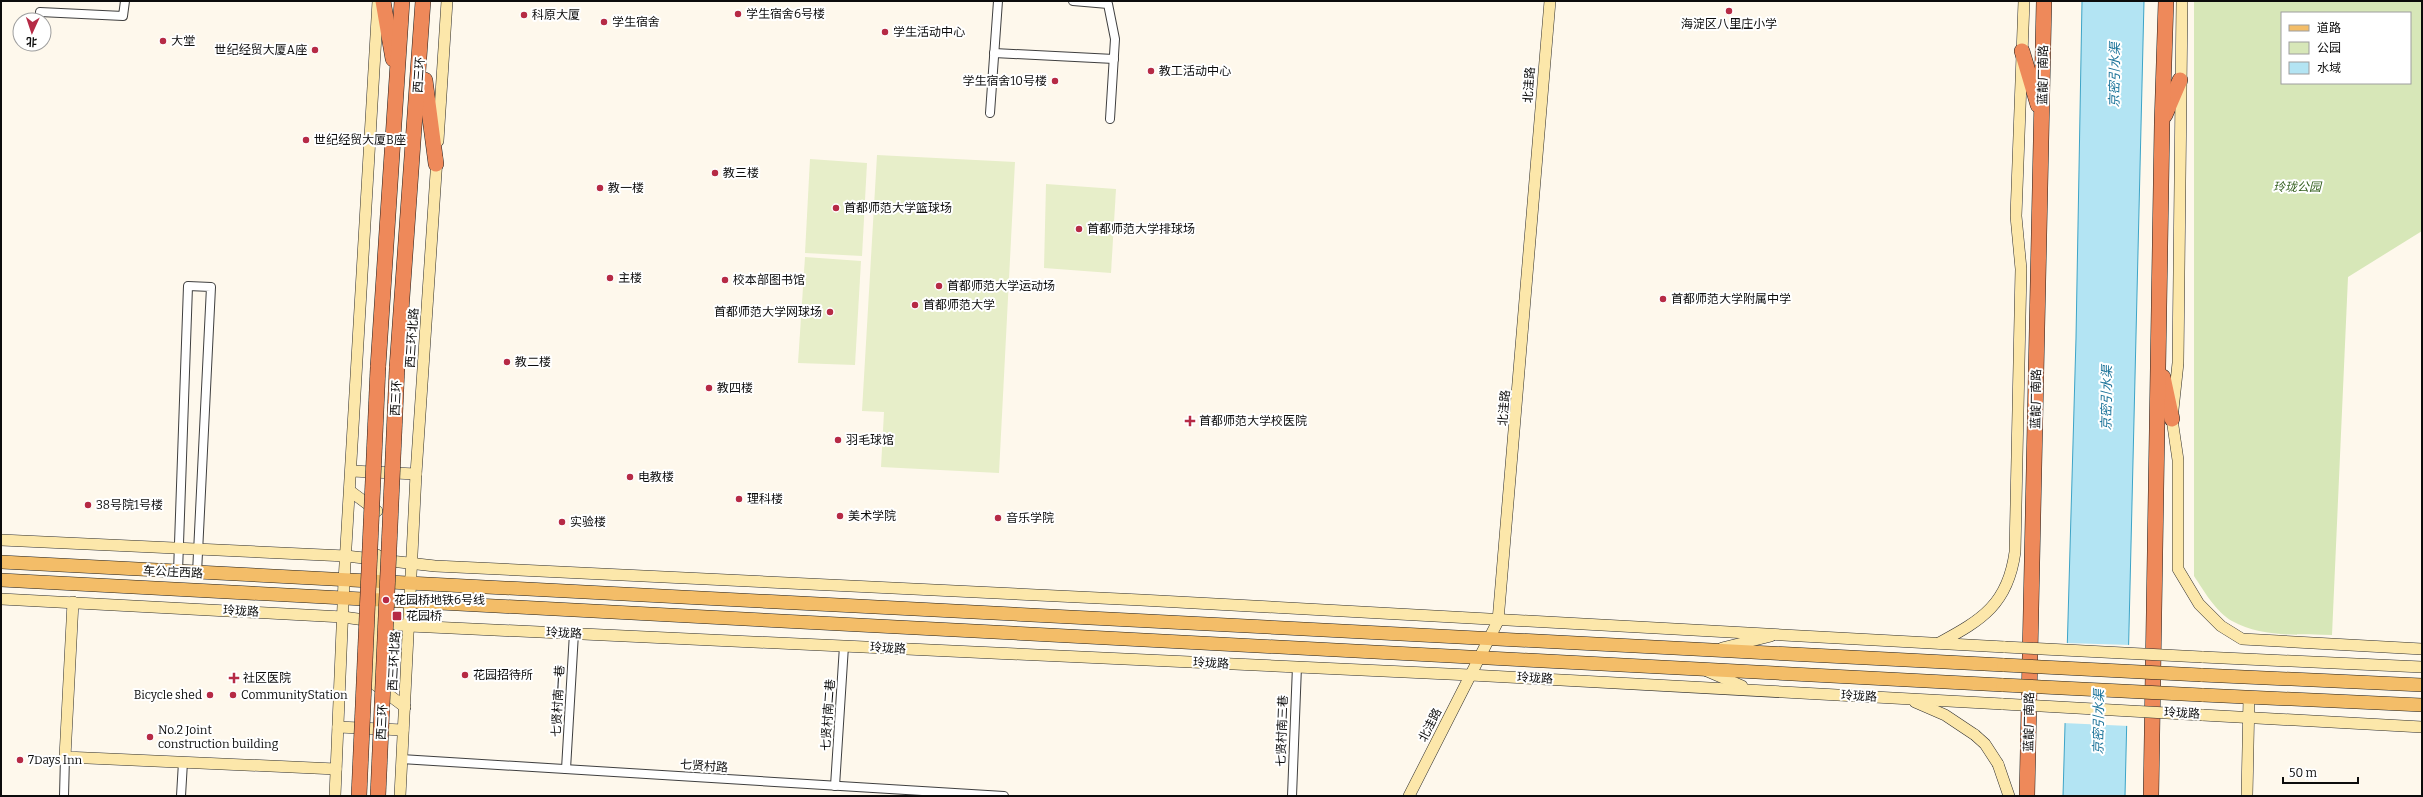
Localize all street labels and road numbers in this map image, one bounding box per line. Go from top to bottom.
street label: 蓝靛厂南路 [2035,45,2051,105]
street label: 西三环 [411,57,427,93]
street label: 北洼路 [1521,67,1537,103]
street label: 西三环北路 [403,308,421,368]
street label: 蓝靛厂南路 [2028,369,2044,429]
street label: 西三环 [388,380,404,416]
street label: 北洼路 [1495,389,1513,427]
street label: 车公庄西路 [143,563,203,581]
street label: 玲珑路 [223,603,259,619]
street label: 玲珑路 [546,625,582,641]
street label: 西三环北路 [385,631,403,691]
street label: 玲珑路 [870,640,906,656]
street label: 玲珑路 [1193,655,1229,671]
street label: 七贤村南一巷 [549,665,567,737]
street label: 玲珑路 [1517,670,1553,686]
street label: 七贤村南二巷 [819,679,837,751]
street label: 玲珑路 [1841,688,1877,704]
street label: 蓝靛厂南路 [2021,692,2037,752]
street label: 七贤村南三巷 [1274,695,1290,767]
street label: 西三环 [374,704,390,740]
street label: 玲珑路 [2164,705,2200,721]
street label: 北洼路 [1416,706,1444,744]
street label: 七贤村路 [680,757,728,775]

